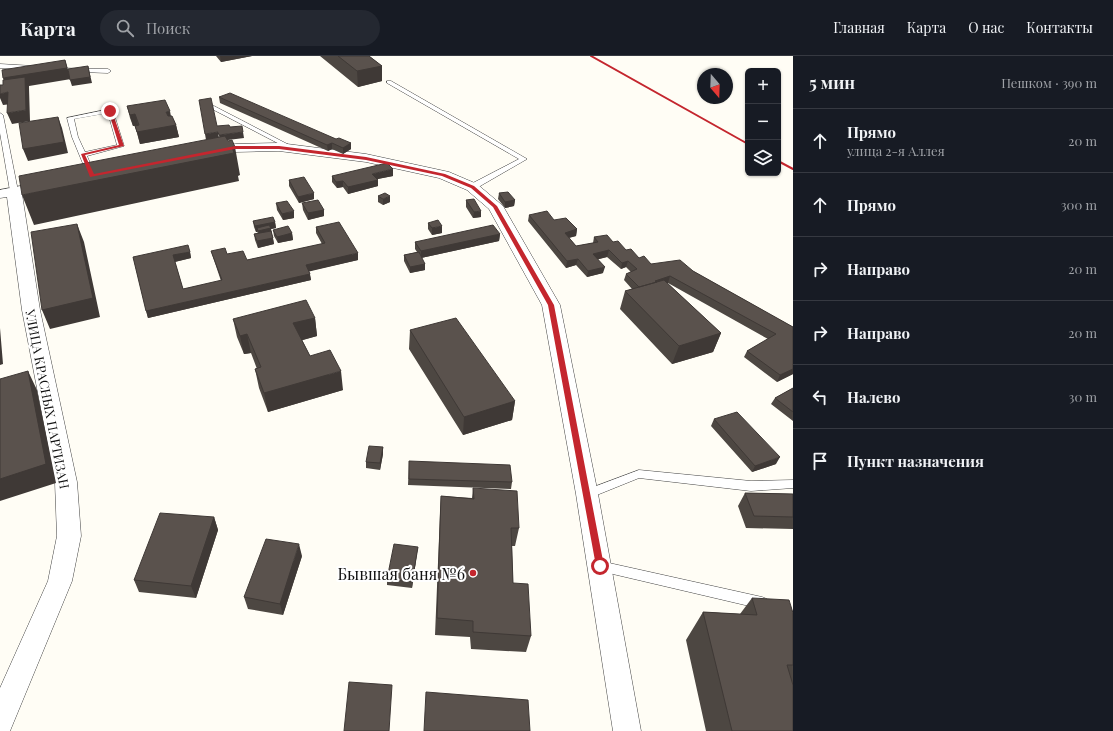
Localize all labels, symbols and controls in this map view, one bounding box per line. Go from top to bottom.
search box [100,10,380,46]
text: Карта [20,15,76,41]
icon: search [114,17,136,39]
text: Поиск [146,18,190,38]
text: Главная [833,18,885,37]
text: Карта [907,18,946,37]
text: О нас [968,18,1004,37]
text: Контакты [1026,18,1093,37]
north arrow [697,68,733,104]
map controls [745,68,781,176]
button: + [745,68,781,104]
text: 5 мин [809,71,855,93]
text: Пешком · 390 m [1001,74,1097,91]
route end [101,102,119,120]
button: − [745,104,781,140]
text: Прямо [847,122,896,142]
icon: ahead [809,130,831,152]
text: 20 m [1068,132,1097,149]
button: layers [745,140,781,176]
text: улица 2-я Аллея [847,142,945,159]
icon: ahead [809,194,831,216]
text: Прямо [847,195,896,215]
text: 300 m [1061,196,1097,213]
icon: right [809,258,831,280]
text: Направо [847,259,910,279]
text: 20 m [1068,260,1097,277]
street label: УЛИЦА КРАСНЫХ ПАРТИЗАН [22,307,74,490]
icon: right [809,322,831,344]
text: Направо [847,323,910,343]
text: 20 m [1068,324,1097,341]
icon: left [809,386,831,408]
text: Налево [847,387,900,407]
text: 30 m [1069,388,1097,405]
icon: arrive [809,450,831,472]
text: Пункт назначения [847,451,984,471]
route start [591,557,609,575]
place label: Бывшая баня №6 [338,563,465,584]
marker: Бывшая баня №6 [468,568,478,578]

